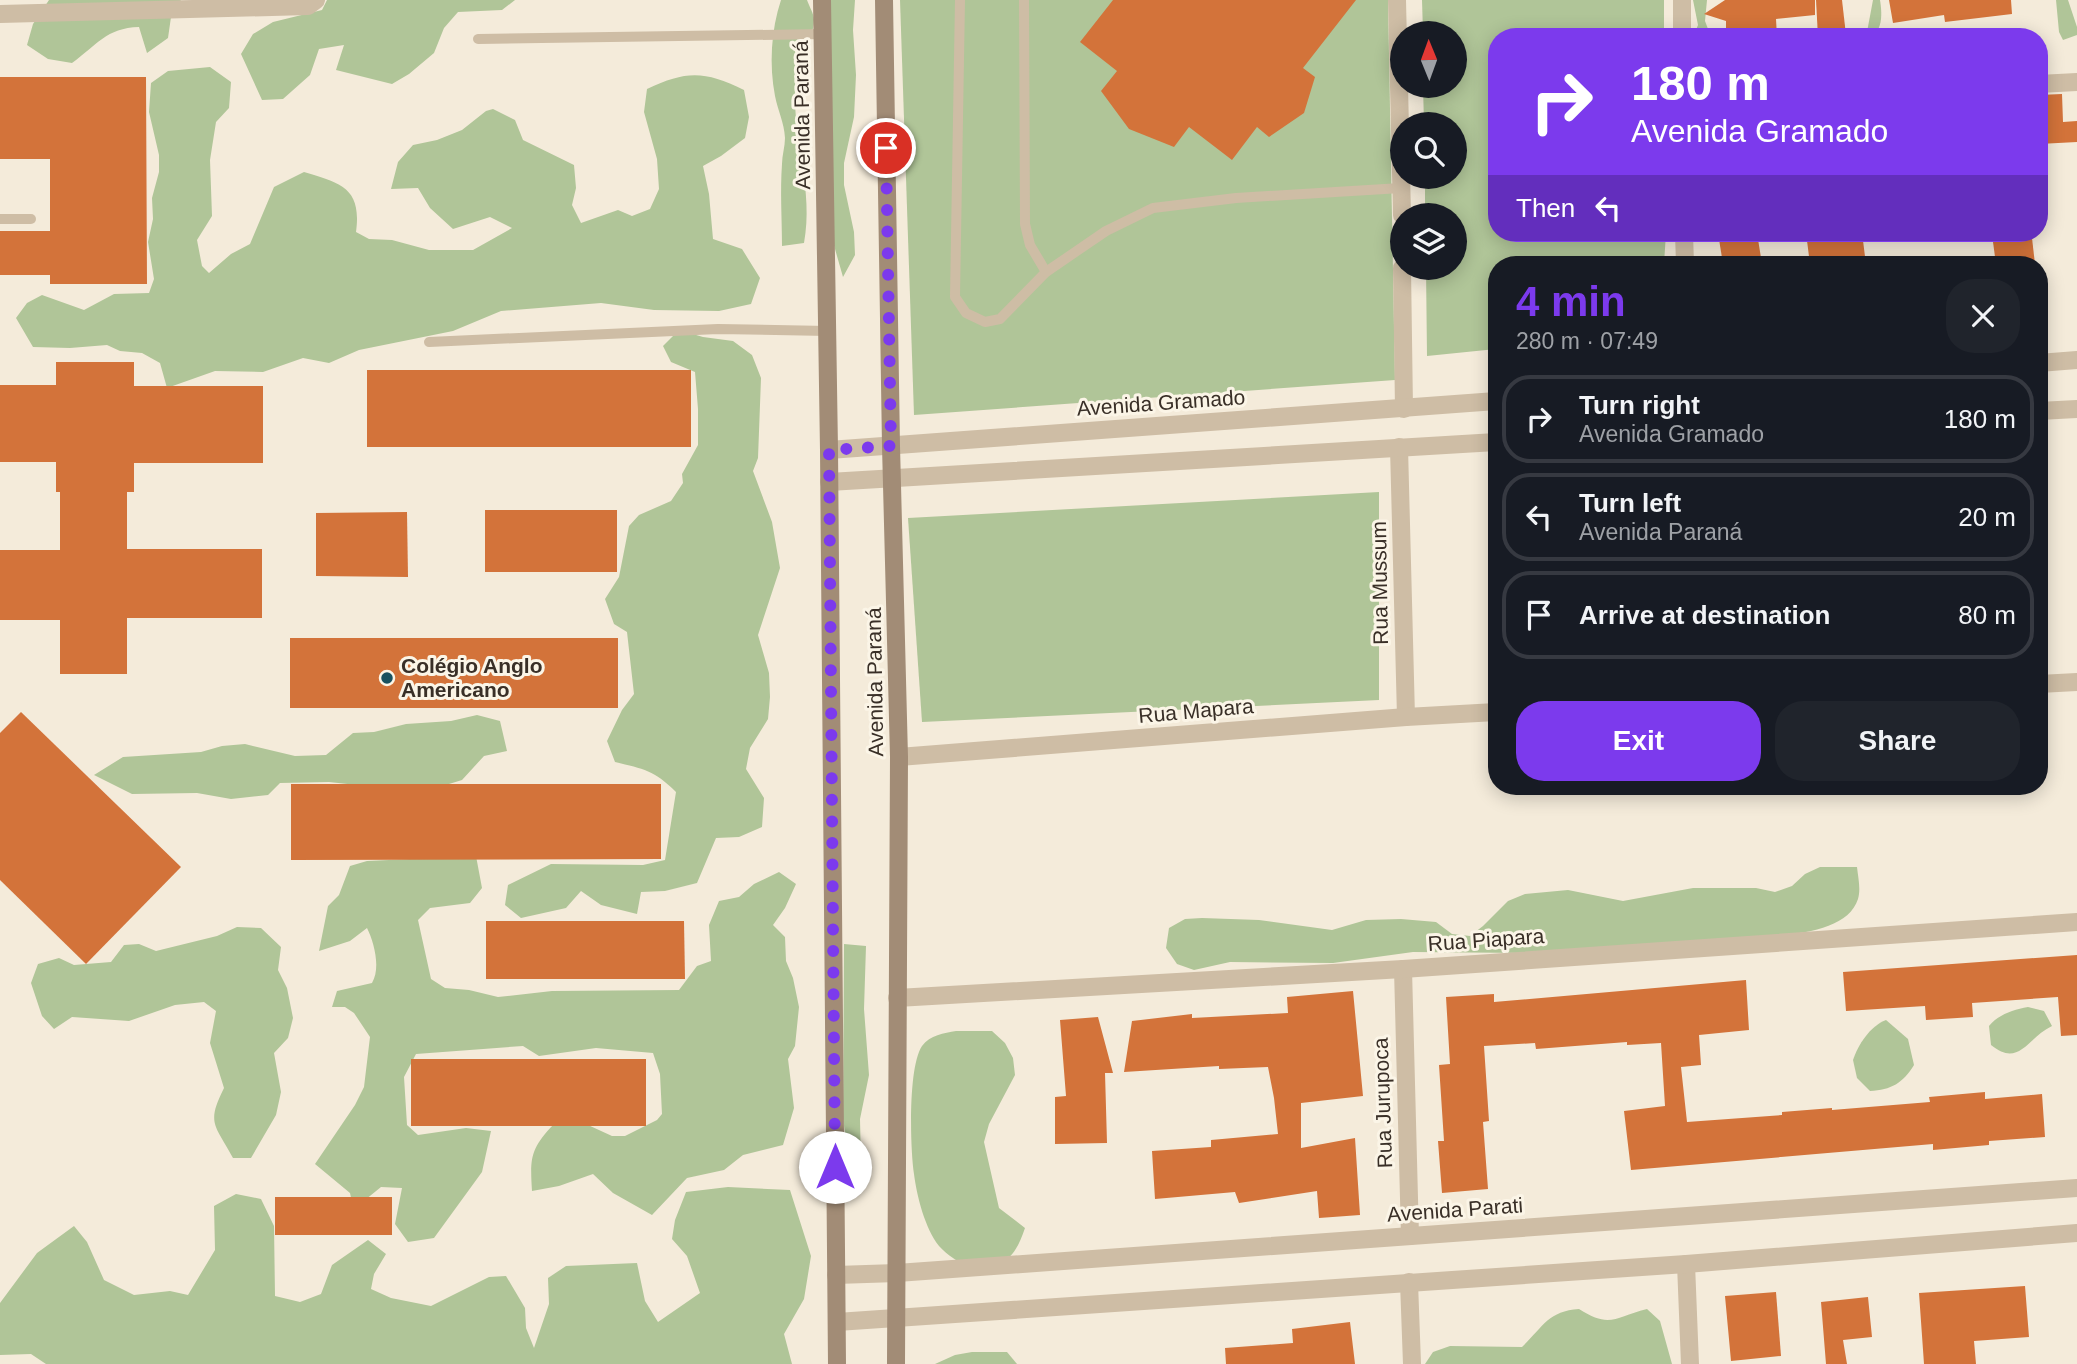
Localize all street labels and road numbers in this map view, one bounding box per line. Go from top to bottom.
street label: Avenida Paraná [789,40,814,190]
street label: Avenida Gramado [1076,385,1246,420]
street label: Rua Mussum [1367,521,1392,645]
street label: Avenida Paraná [862,607,887,757]
street label: Rua Mapara [1137,694,1255,727]
street label: Rua Piapara [1427,924,1545,955]
street label: Rua Jurupoca [1369,1037,1396,1169]
street label: Avenida Parati [1386,1193,1524,1226]

